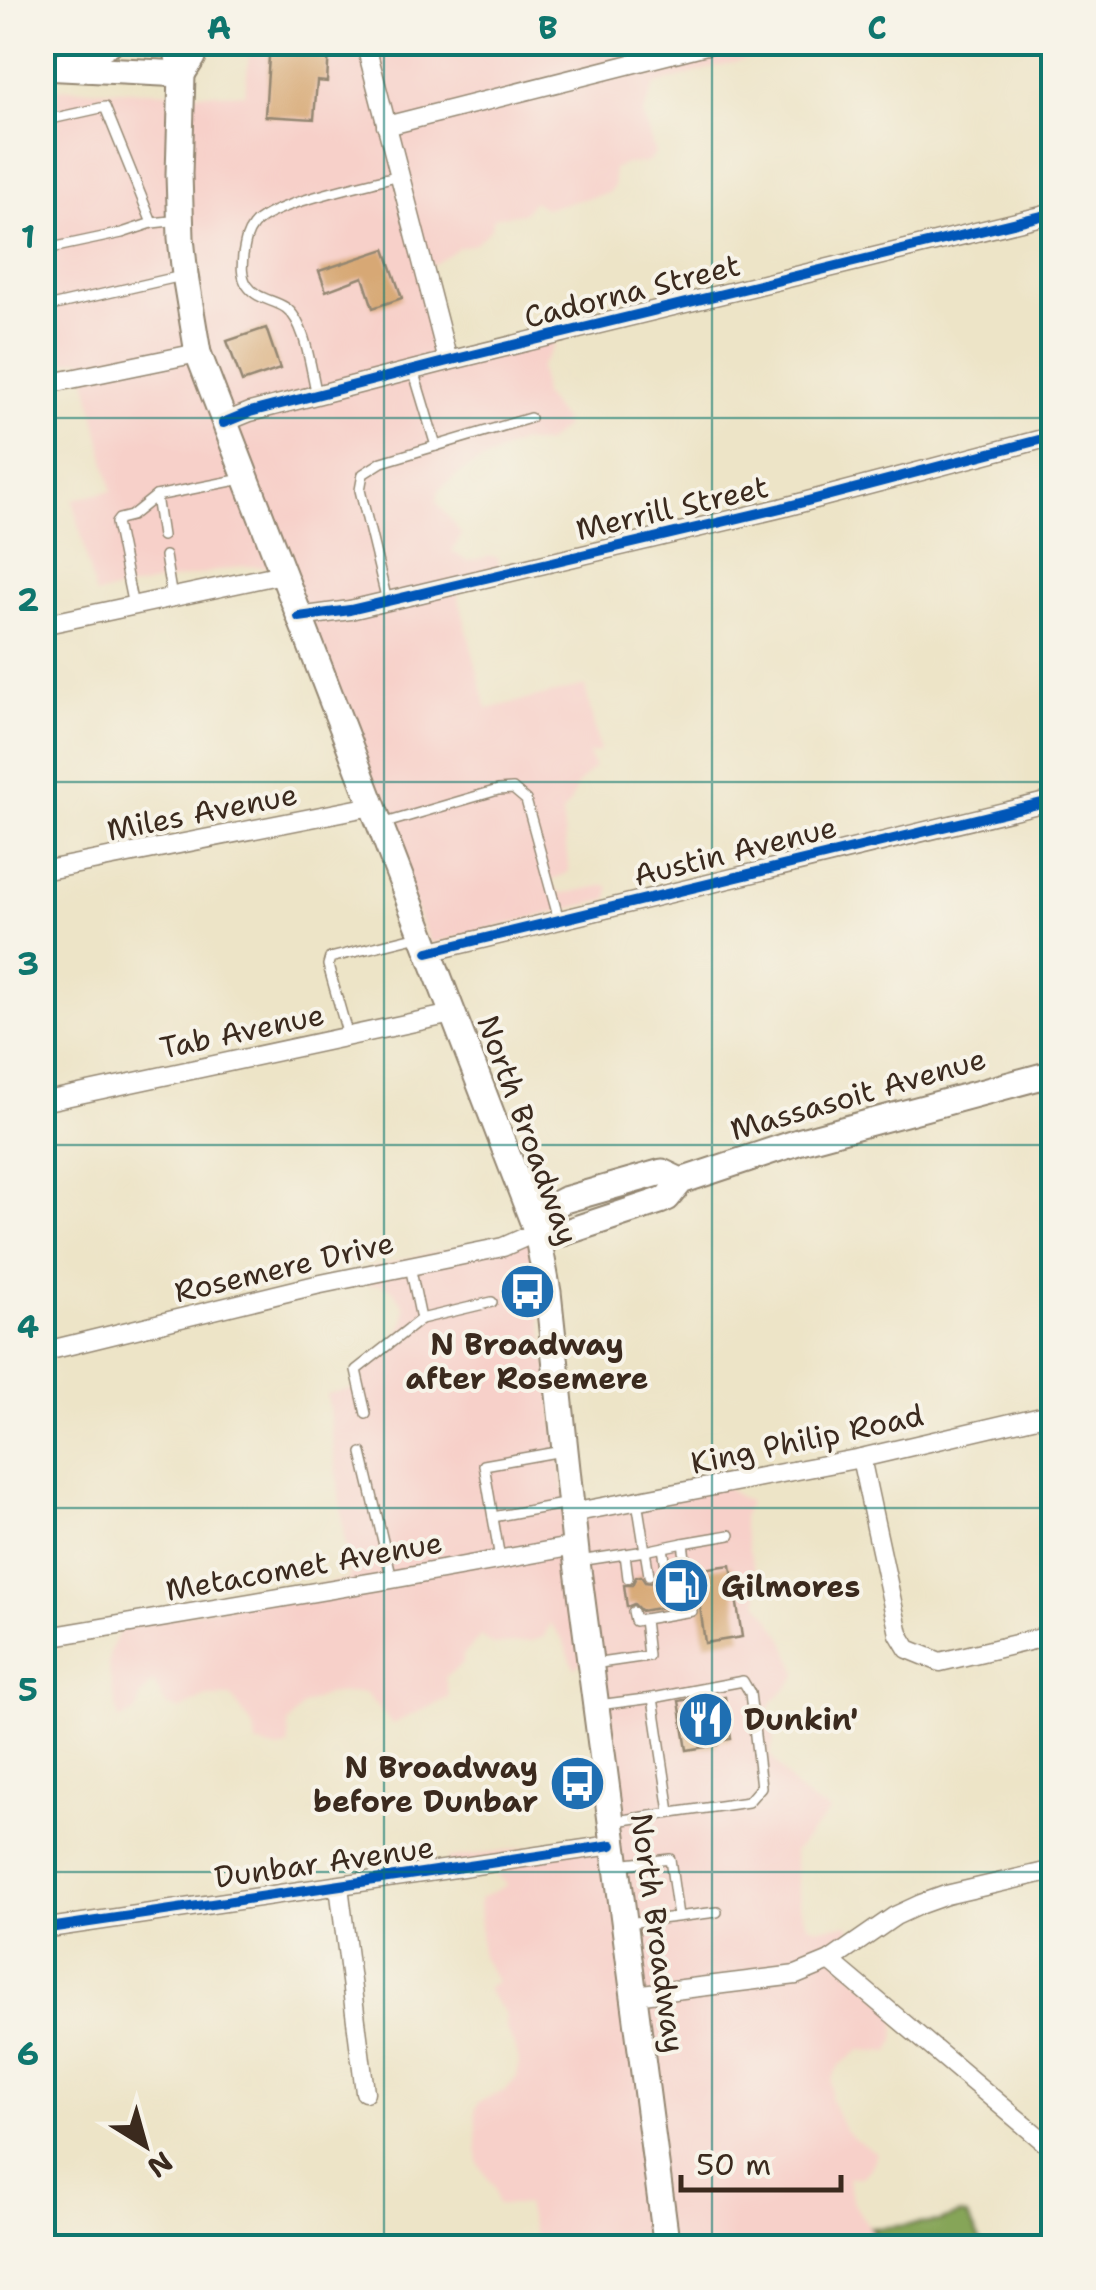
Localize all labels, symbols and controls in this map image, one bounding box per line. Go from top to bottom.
text: A [207,6,231,49]
text: B [538,6,558,49]
text: C [867,6,887,49]
text: 1 [21,215,35,258]
street label: Cadorna Street [520,244,744,338]
street label: Merrill Street [572,466,772,550]
text: 2 [17,578,39,621]
street label: Miles Avenue [103,773,301,851]
street label: Austin Avenue [629,806,841,896]
text: 3 [17,942,39,985]
street label: Tab Avenue [156,994,328,1068]
street label: North Broadway [467,1009,589,1251]
street label: Massasoit Avenue [725,1038,991,1150]
street label: Rosemere Drive [170,1222,398,1312]
bus stop icon: N Broadway after Rosemere [497,1262,557,1322]
text: 4 [17,1305,39,1348]
place label: N Broadway after Rosemere [405,1324,649,1399]
street label: King Philip Road [687,1394,927,1484]
street label: Metacomet Avenue [162,1521,446,1611]
fuel station icon: Gilmores [652,1556,712,1616]
place label: Gilmores [721,1566,860,1607]
text: 5 [18,1668,38,1711]
restaurant icon: Dunkin' [675,1689,735,1749]
place label: Dunkin' [744,1699,858,1740]
place label: N Broadway before Dunbar [313,1747,538,1822]
bus stop icon: N Broadway before Dunbar [547,1754,607,1814]
street label: North Broadway [621,1811,695,2055]
street label: Dunbar Avenue [212,1826,436,1898]
text: 6 [17,2032,39,2075]
north arrow [95,2095,195,2195]
scale bar [681,2130,841,2192]
text: N [140,2143,180,2187]
text: 50 m [696,2144,771,2185]

